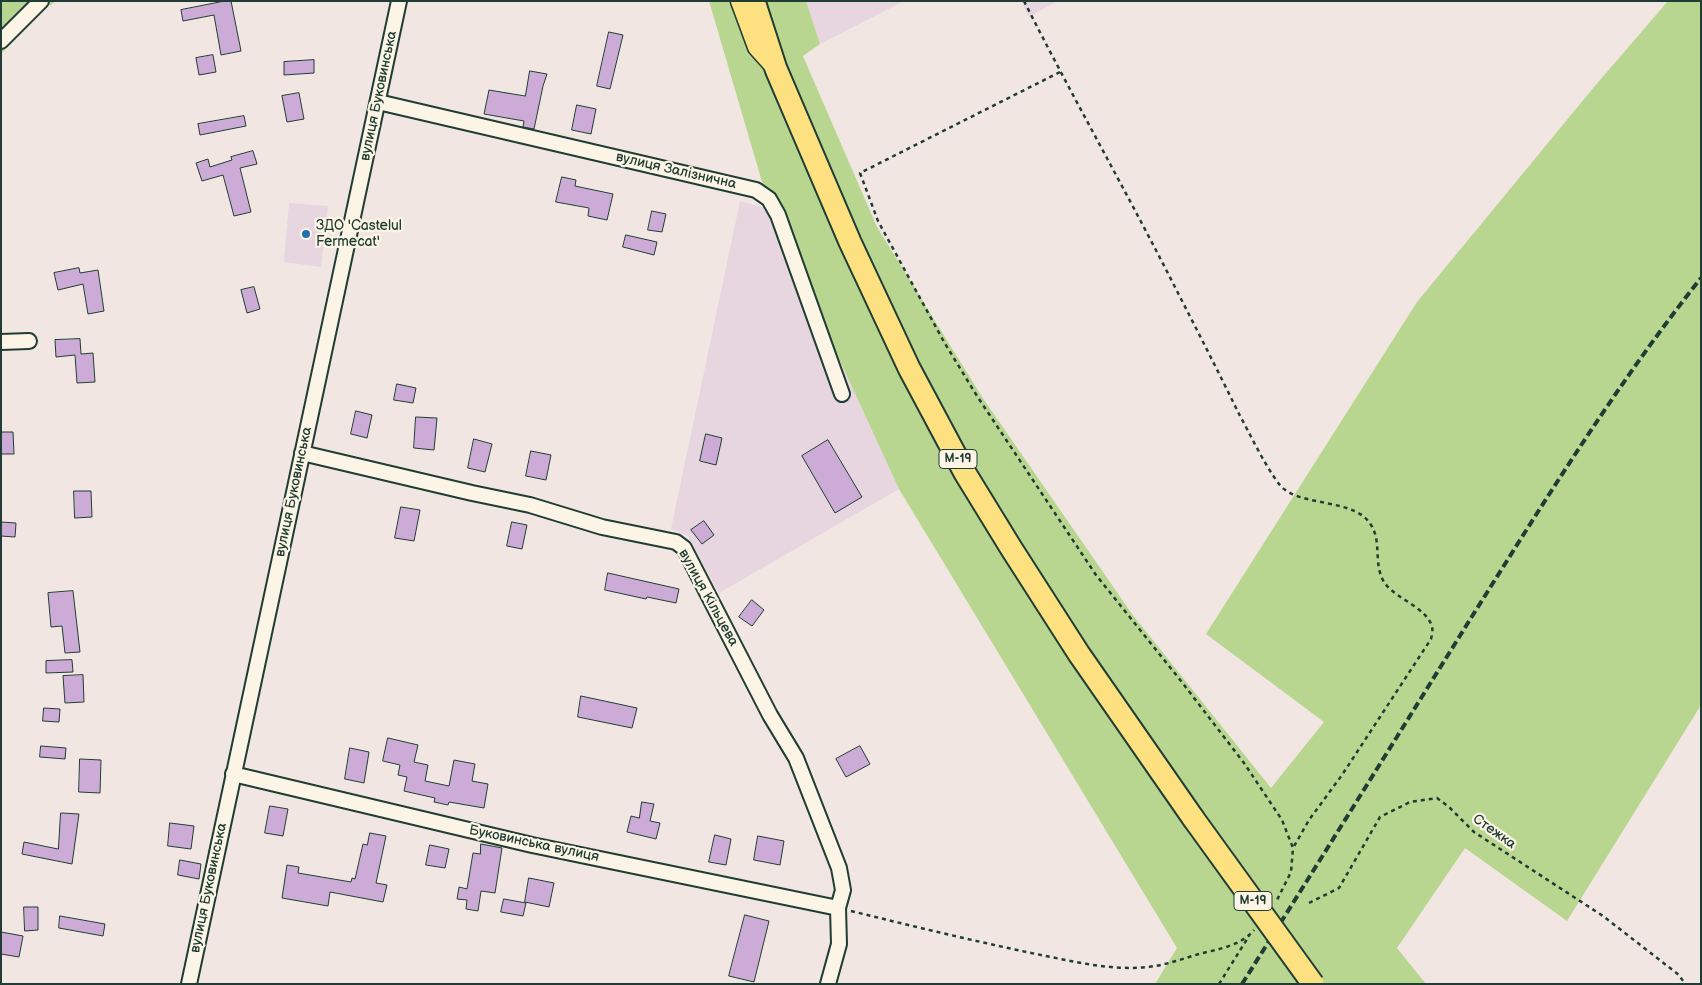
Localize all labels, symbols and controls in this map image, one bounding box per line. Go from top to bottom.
street label: вулиця Буковинська [357,30,401,162]
street label: вулиця Залізнична [614,149,738,193]
place label: ЗДО 'Castelul Fermecat' [316,218,402,250]
marker: ЗДО 'Castelul Fermecat' [300,228,312,240]
street label: вулиця Буковинська [272,426,316,558]
road number: М-19 [939,449,977,468]
street label: вулиця Кільцева [674,547,742,649]
street label: Стежка [1469,811,1519,853]
street label: вулиця Буковинська [187,822,231,954]
street label: Буковинська вулиця [468,822,600,866]
road number: М-19 [1234,891,1272,910]

